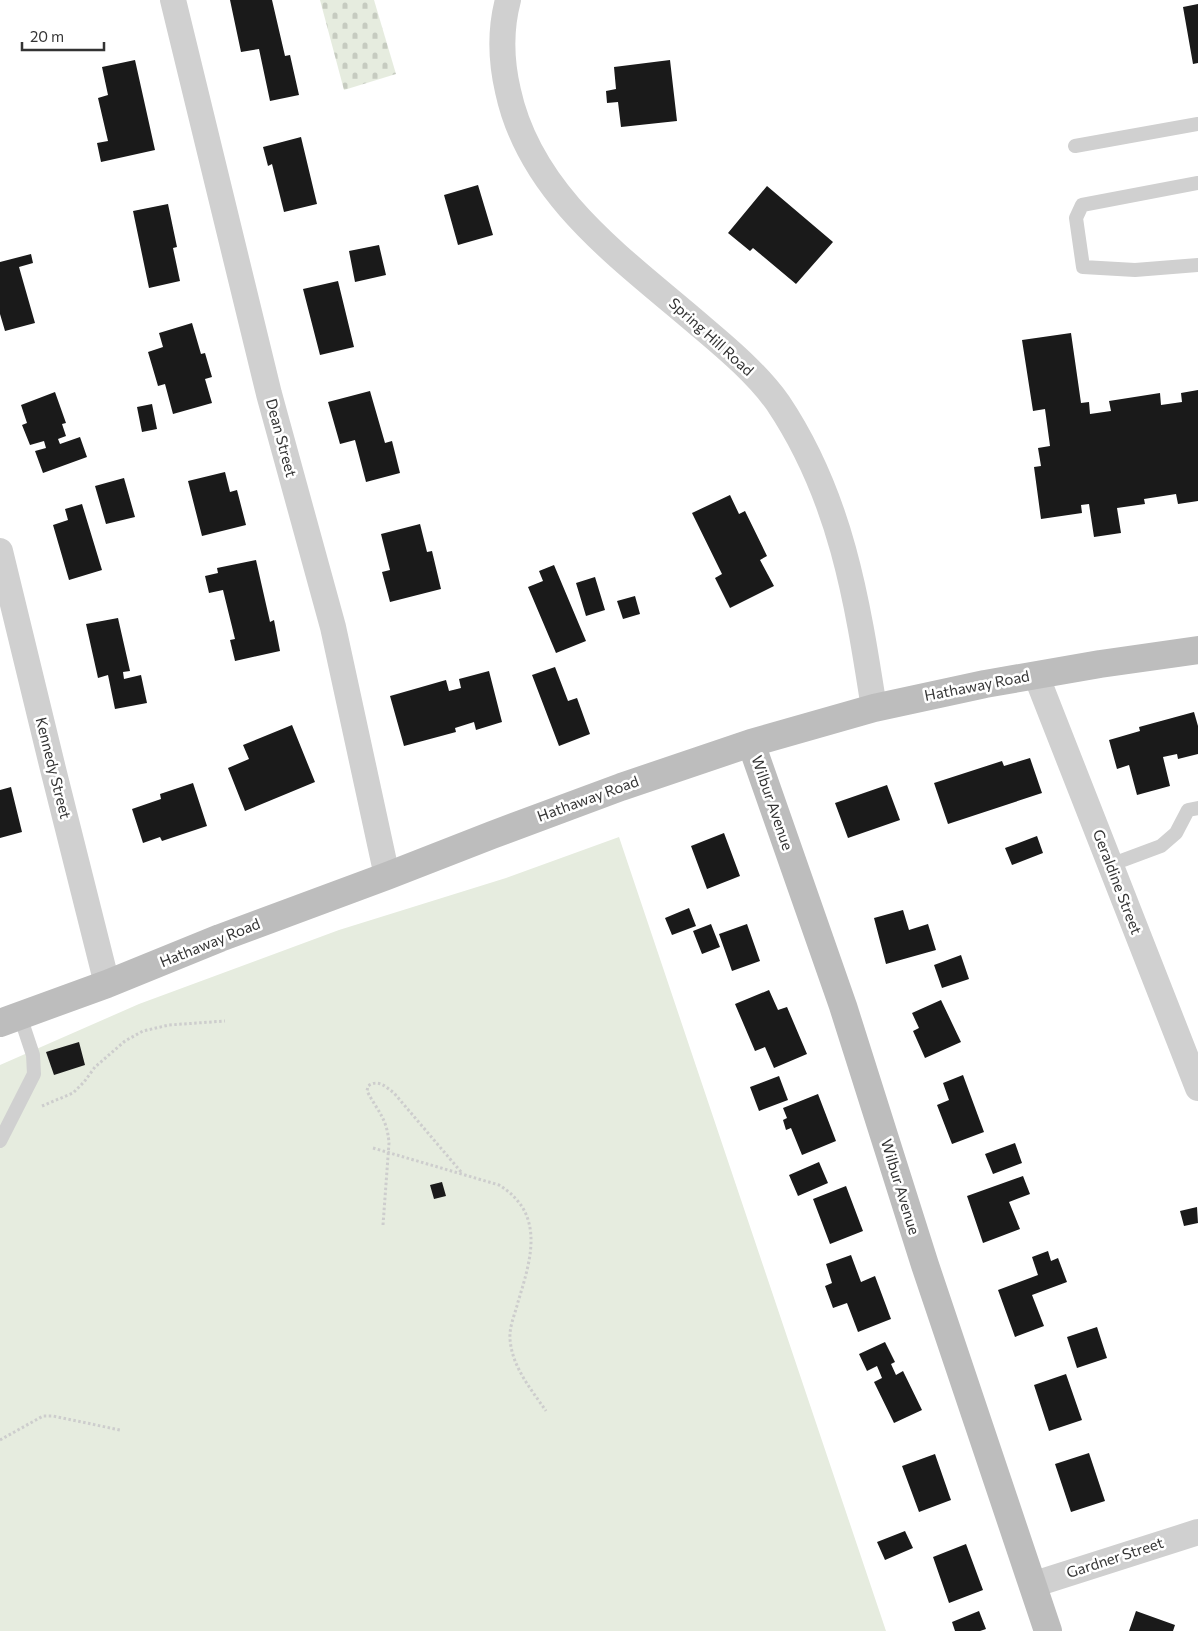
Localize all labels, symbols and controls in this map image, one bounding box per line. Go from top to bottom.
scale bar [22,20,105,52]
text: 20 m [30,27,64,45]
street label: Spring Hill Road [666,294,758,379]
street label: Dean Street [263,396,301,479]
street label: Hathaway Road [923,666,1031,704]
street label: Kennedy Street [33,715,75,821]
street label: Wilbur Avenue [748,753,798,853]
street label: Hathaway Road [534,771,641,825]
street label: Geraldine Street [1090,827,1146,937]
street label: Hathaway Road [157,914,262,970]
street label: Wilbur Avenue [878,1137,924,1237]
street label: Gardner Street [1064,1533,1166,1581]

